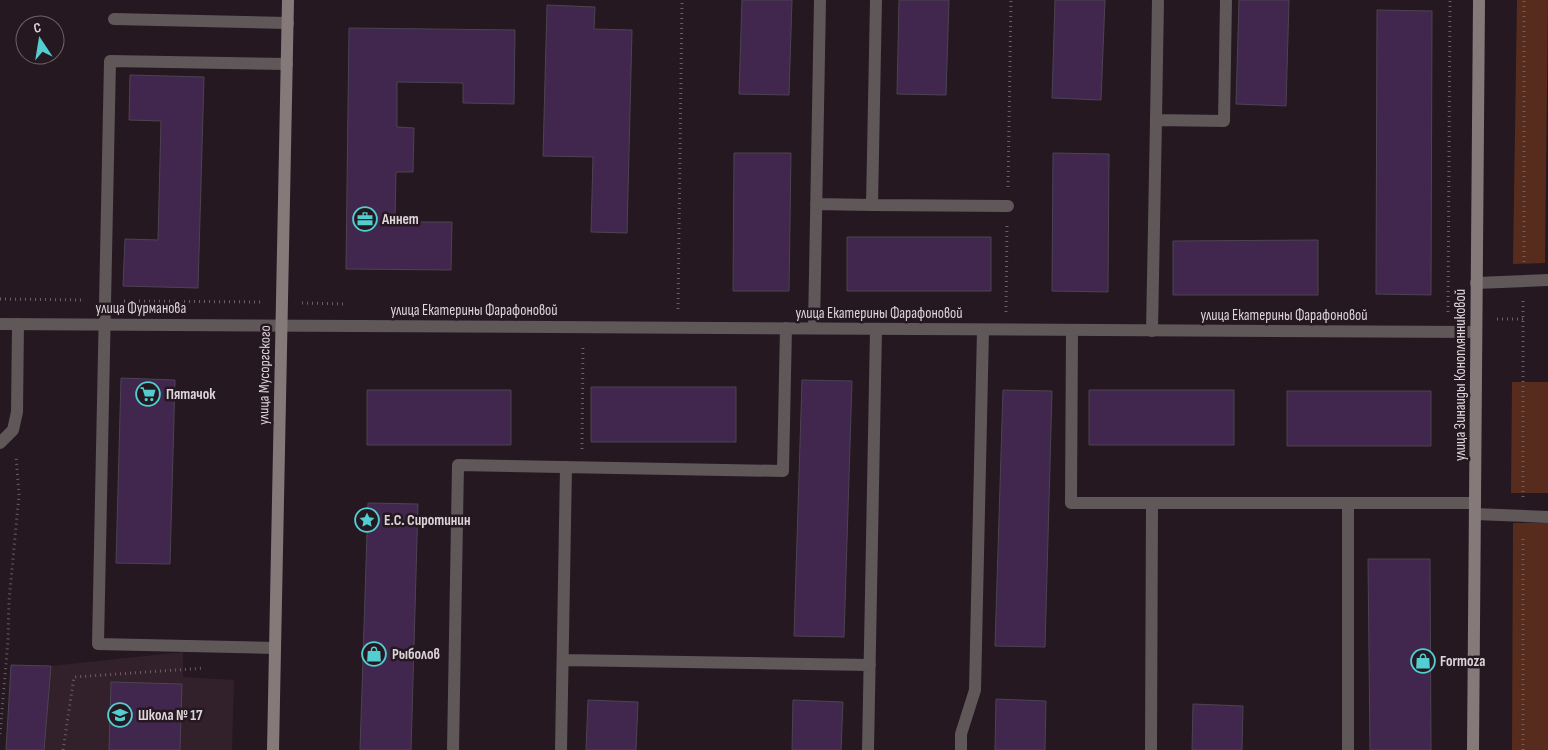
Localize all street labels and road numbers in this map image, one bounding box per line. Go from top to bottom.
street label: улица Зинаиды Коноплянниковой [1451,289,1470,461]
street label: улица Фурманова [96,299,187,318]
street label: улица Екатерины Фарафоновой [390,301,558,320]
street label: улица Екатерины Фарафоновой [795,304,963,323]
street label: улица Екатерины Фарафоновой [1200,306,1368,325]
street label: улица Мусоргского [254,325,275,425]

